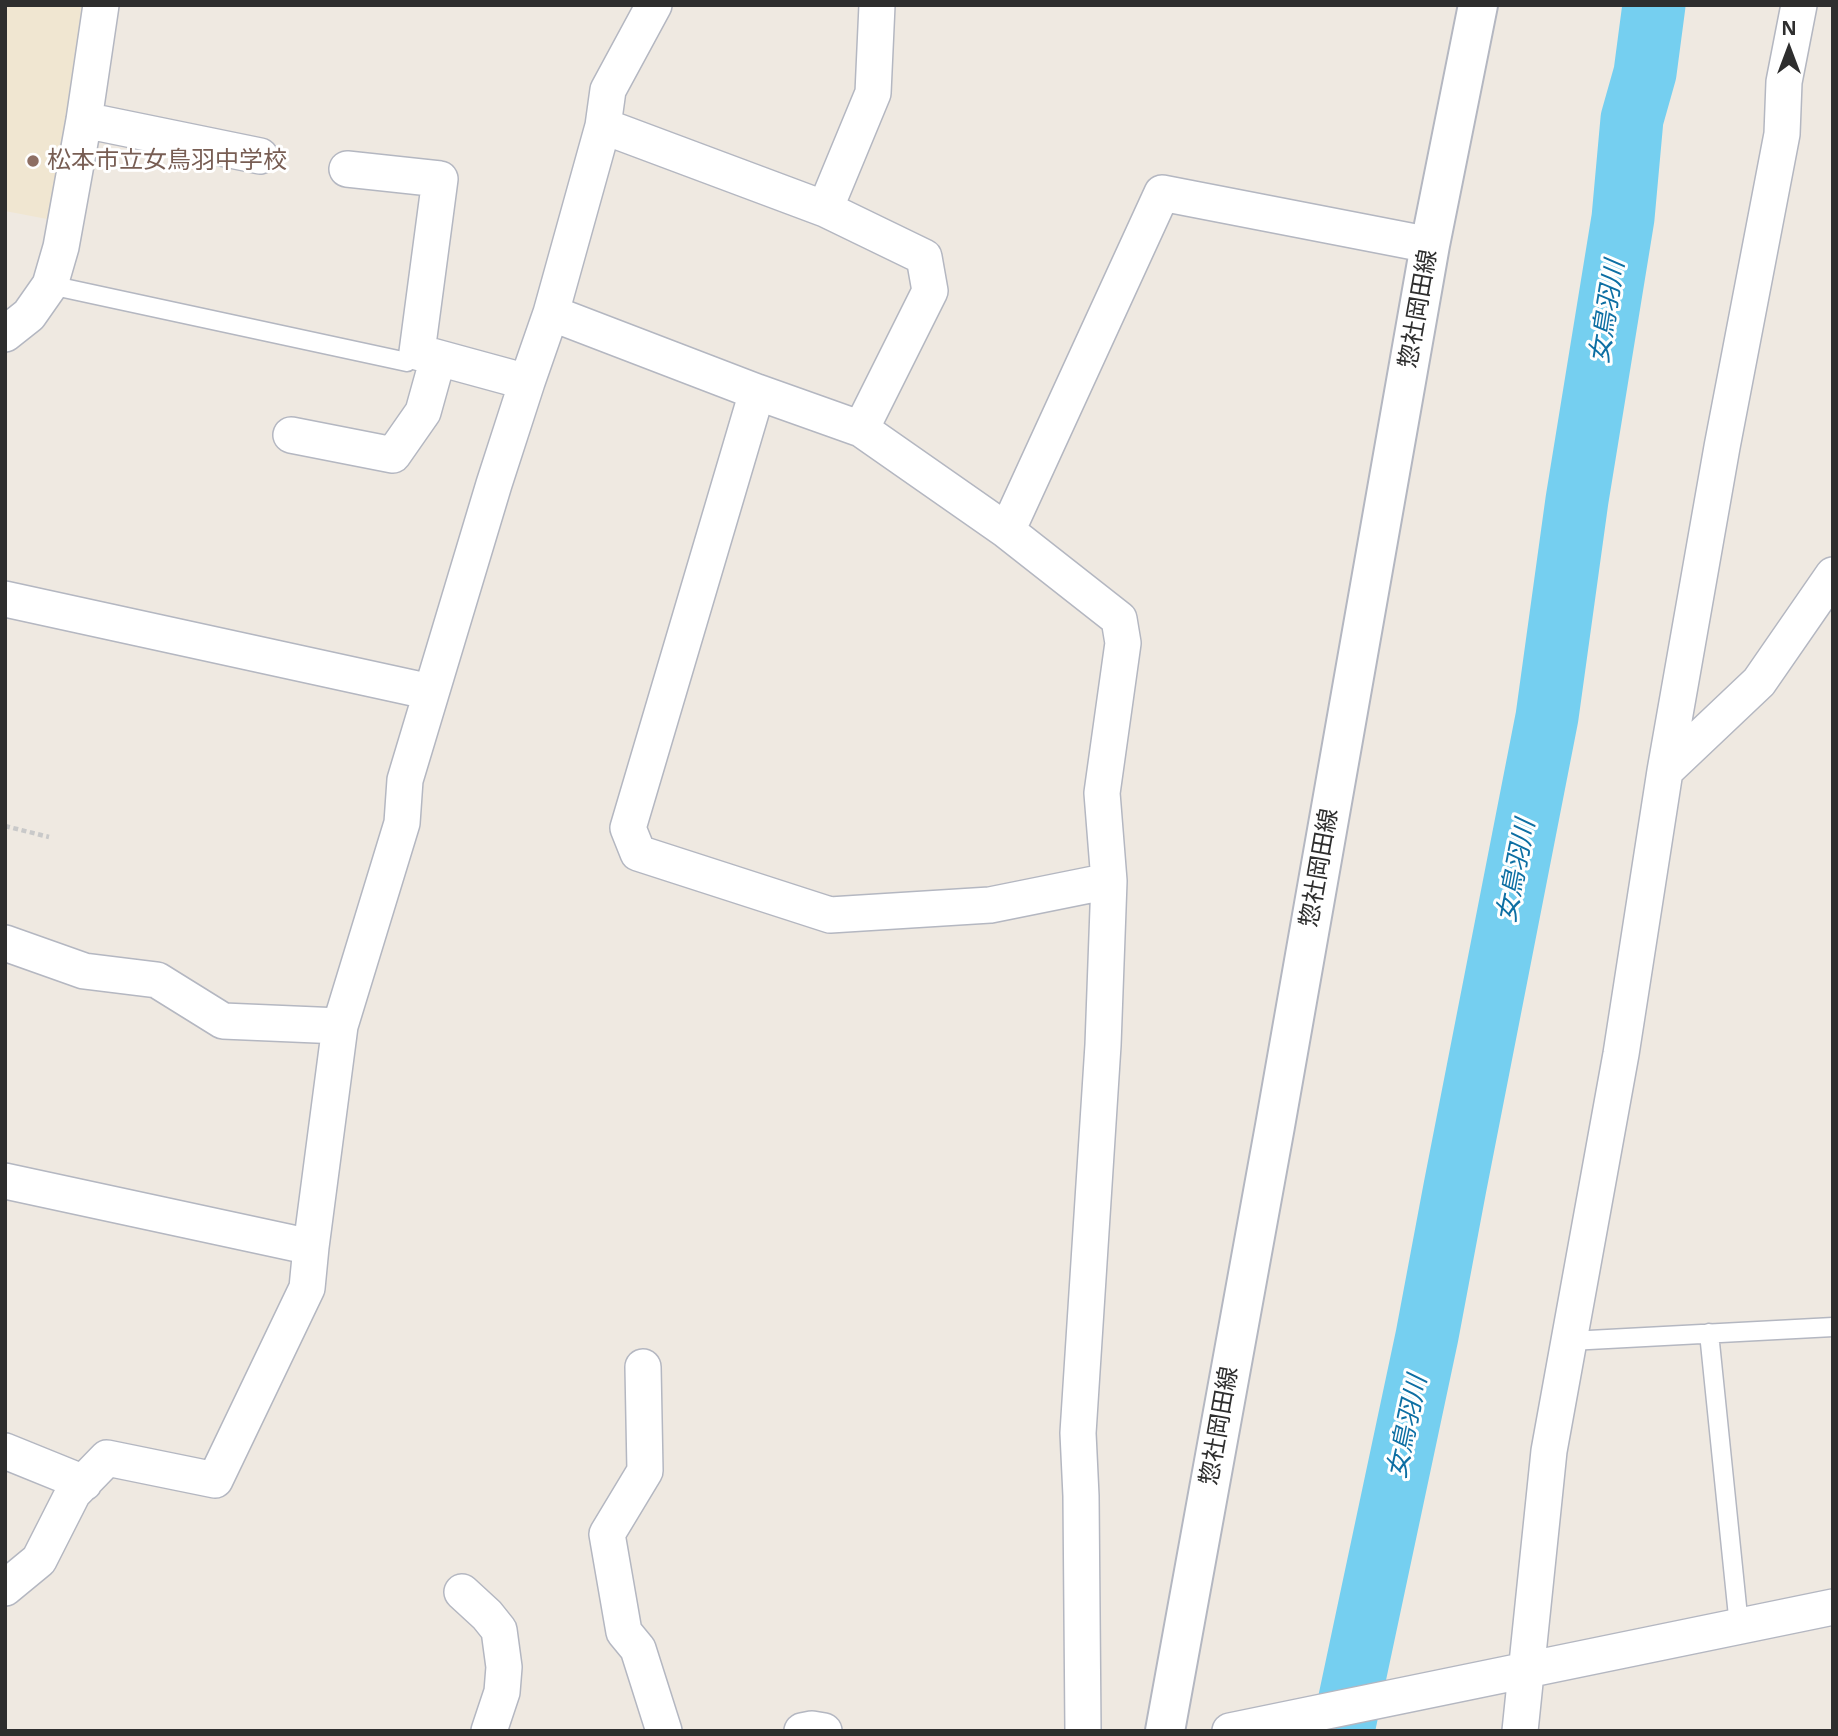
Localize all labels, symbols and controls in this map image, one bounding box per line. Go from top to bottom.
north arrow [1754,14,1824,84]
text: N [1781,15,1797,41]
place label: 松本市立女鳥羽中学校 [47,147,287,175]
marker: 松本市立女鳥羽中学校 [25,153,41,169]
street label: 惣社岡田線 [1394,247,1444,371]
water label: 女鳥羽川 [1584,258,1632,366]
street label: 惣社岡田線 [1295,806,1345,930]
water label: 女鳥羽川 [1492,817,1542,925]
street label: 惣社岡田線 [1195,1364,1245,1488]
water label: 女鳥羽川 [1382,1373,1434,1481]

